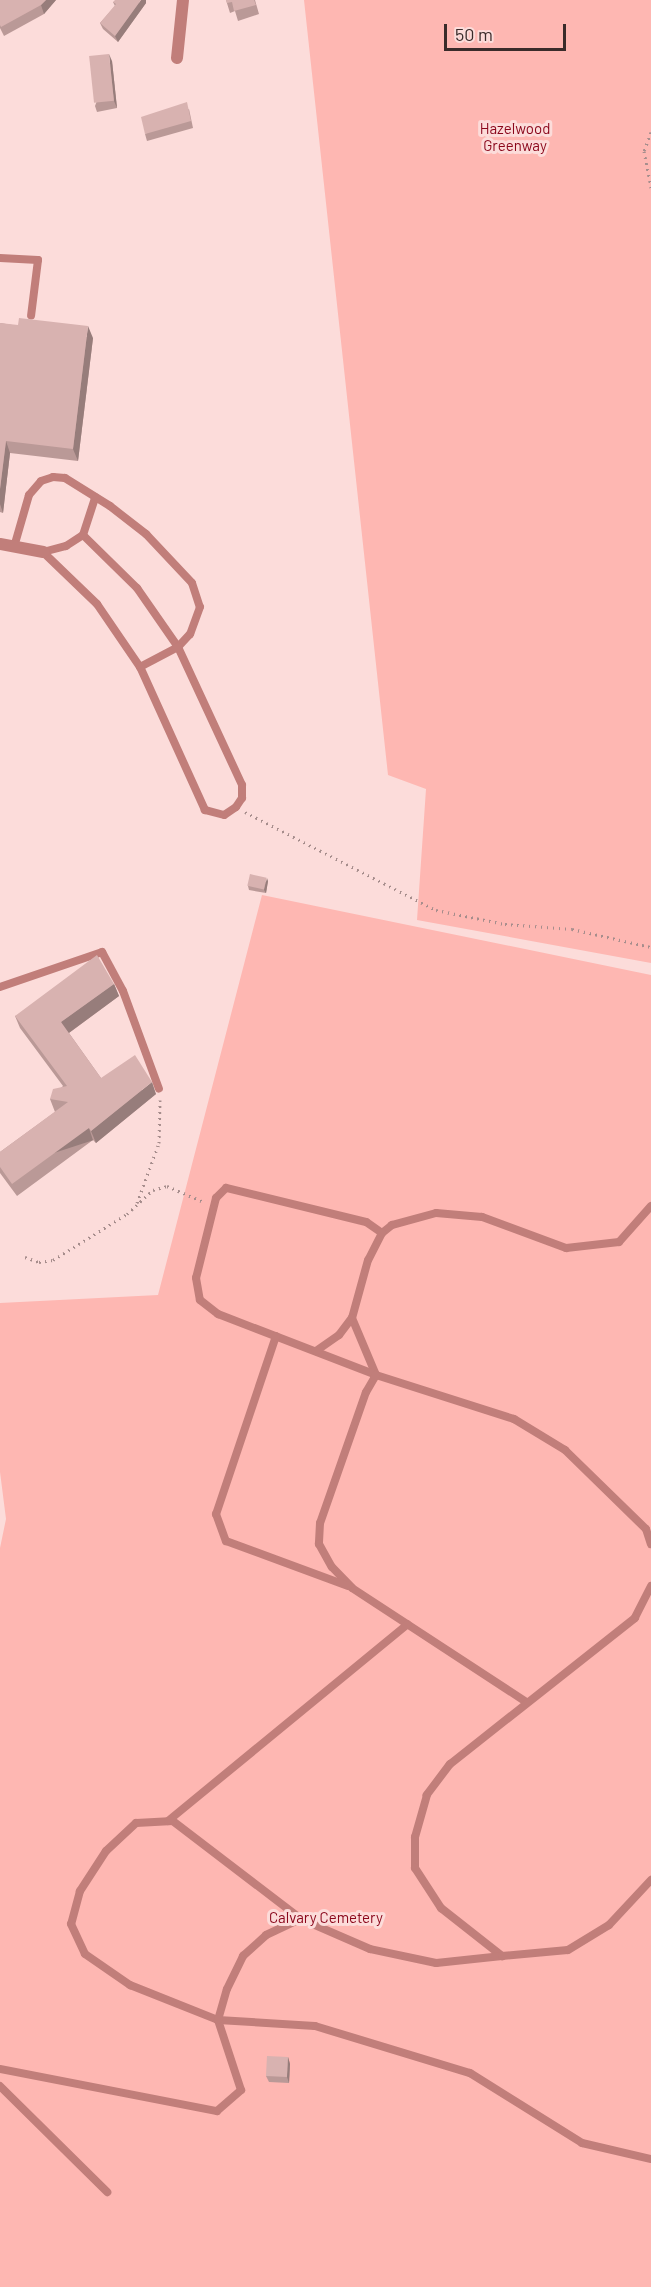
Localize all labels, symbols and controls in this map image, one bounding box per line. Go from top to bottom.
scale bar [447,12,568,50]
text: 50 m [455,23,493,45]
park label: Hazelwood Greenway [480,119,550,154]
park label: Calvary Cemetery [269,1909,383,1927]

